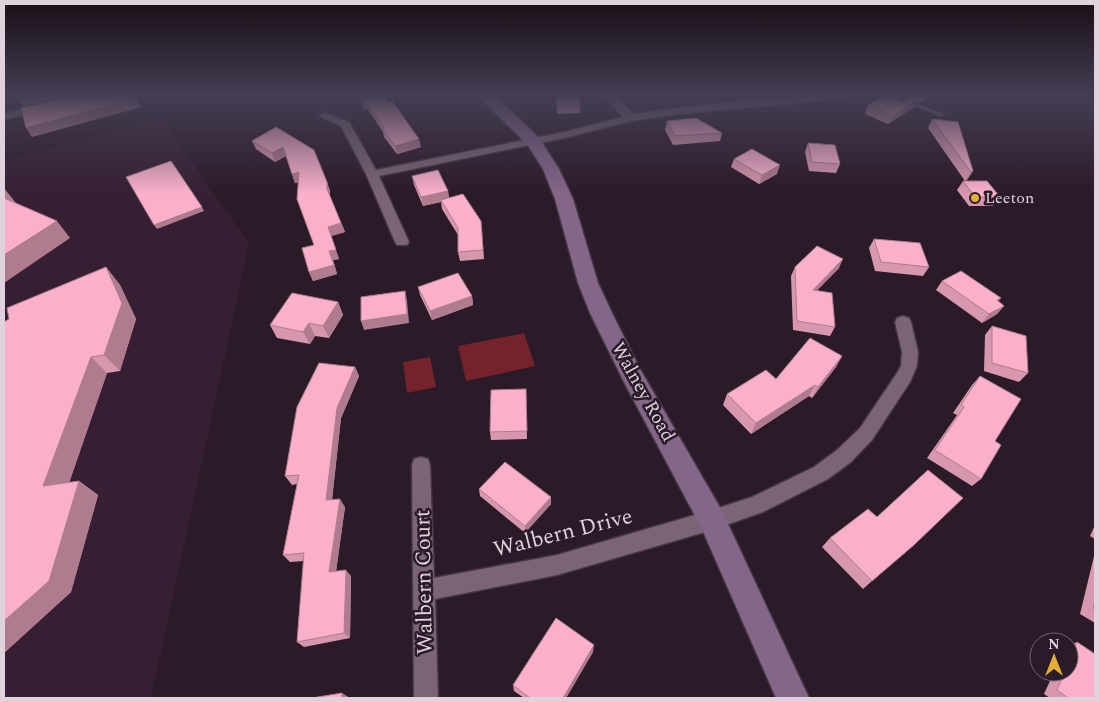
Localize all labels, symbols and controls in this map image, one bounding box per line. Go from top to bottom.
place label: Leeton [985,186,1034,210]
marker: Leeton [969,192,981,204]
street label: Walney Road [604,337,682,447]
street label: Walbern Drive [490,500,636,566]
street label: Walbern Court [406,509,442,655]
north arrow [1029,632,1079,682]
text: N [1048,634,1060,655]

